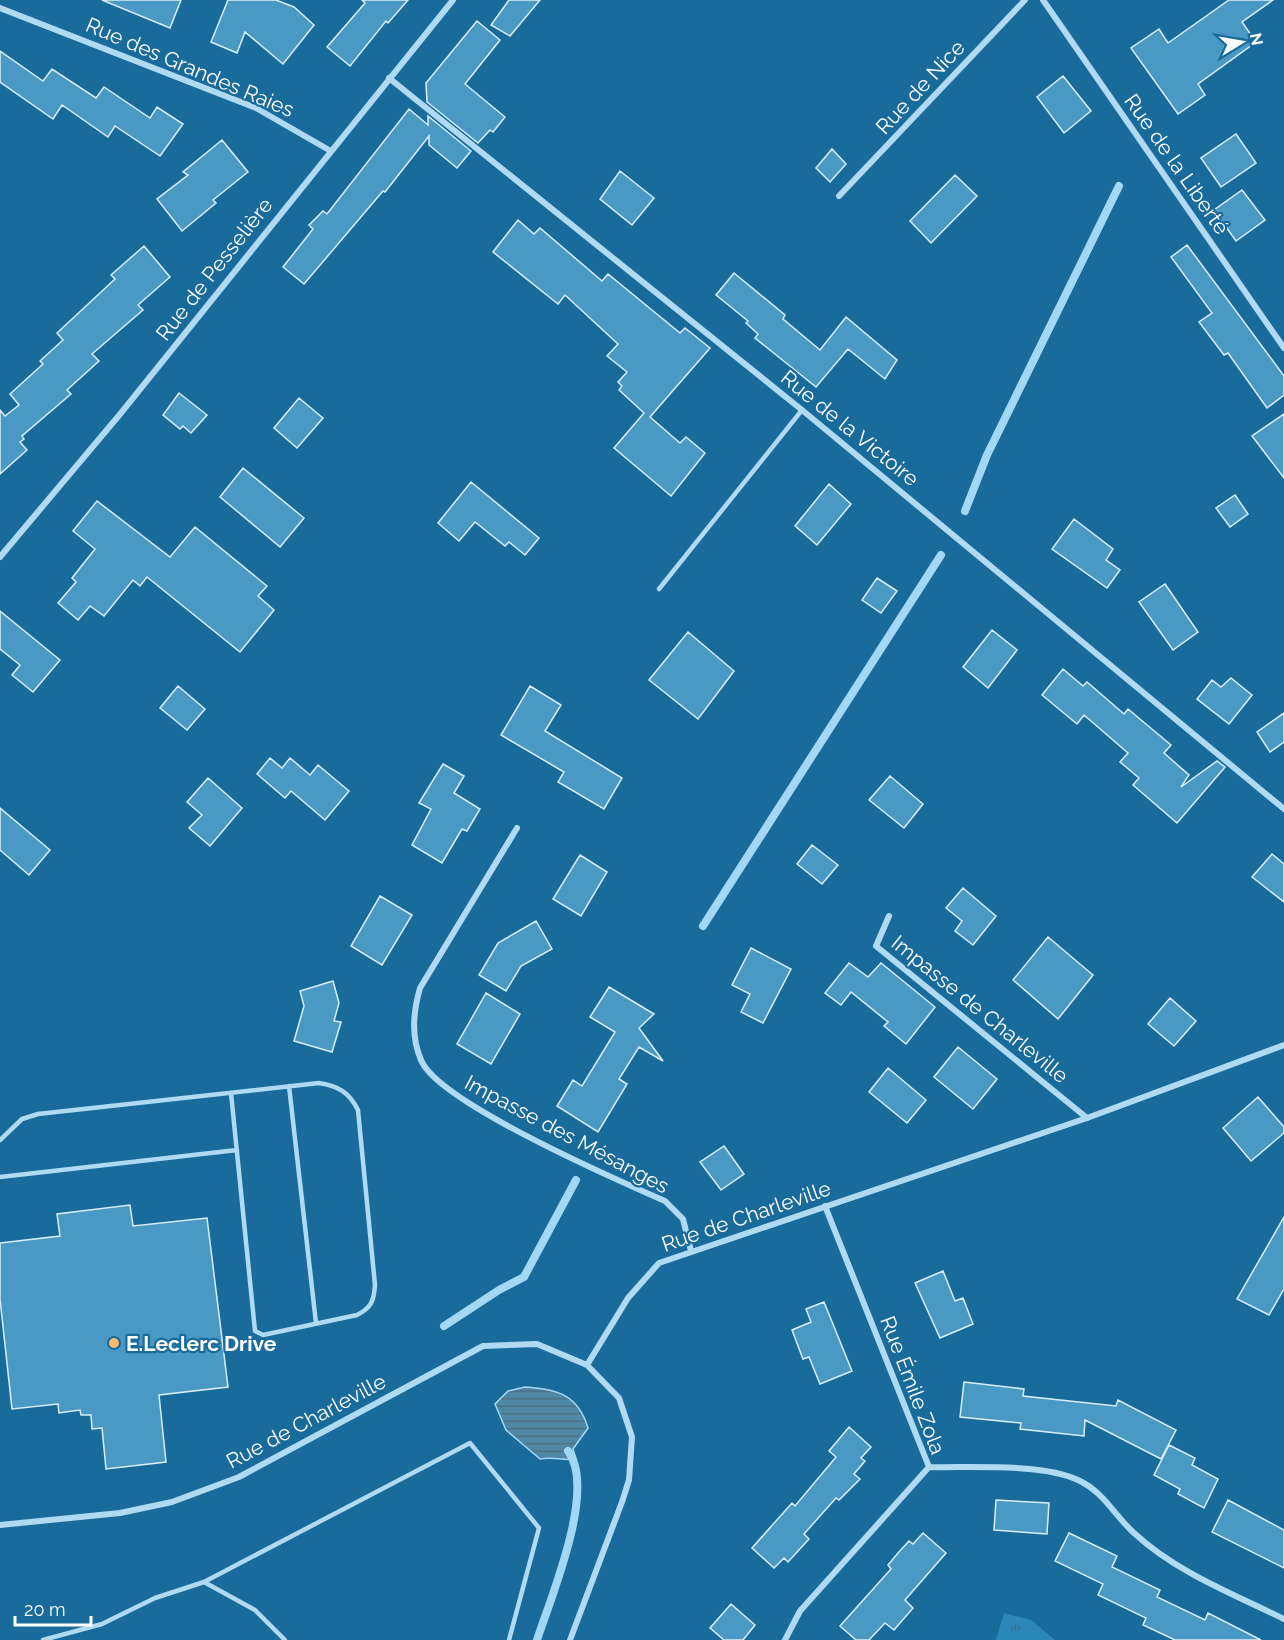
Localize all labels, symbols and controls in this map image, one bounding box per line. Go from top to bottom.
street label: Rue des Grandes Raies [82,12,298,122]
north arrow [1212,12,1272,72]
text: N [1246,31,1267,47]
street label: Rue de Nice [870,35,970,139]
street label: Rue de la Liberté [1119,89,1235,239]
street label: Rue de Pesselière [151,193,277,345]
street label: Rue de la Victoire [776,365,924,491]
street label: Impasse de Charleville [887,930,1073,1088]
street label: Impasse des Mésanges [461,1070,673,1198]
street label: Rue de Charleville [658,1175,834,1257]
street label: Rue Émile Zola [875,1312,951,1458]
place label: E.Leclerc Drive [126,1331,277,1356]
marker: E.Leclerc Drive [107,1336,121,1350]
street label: Rue de Charleville [222,1368,390,1474]
scale bar [15,1589,92,1627]
text: 20 m [24,1599,66,1620]

